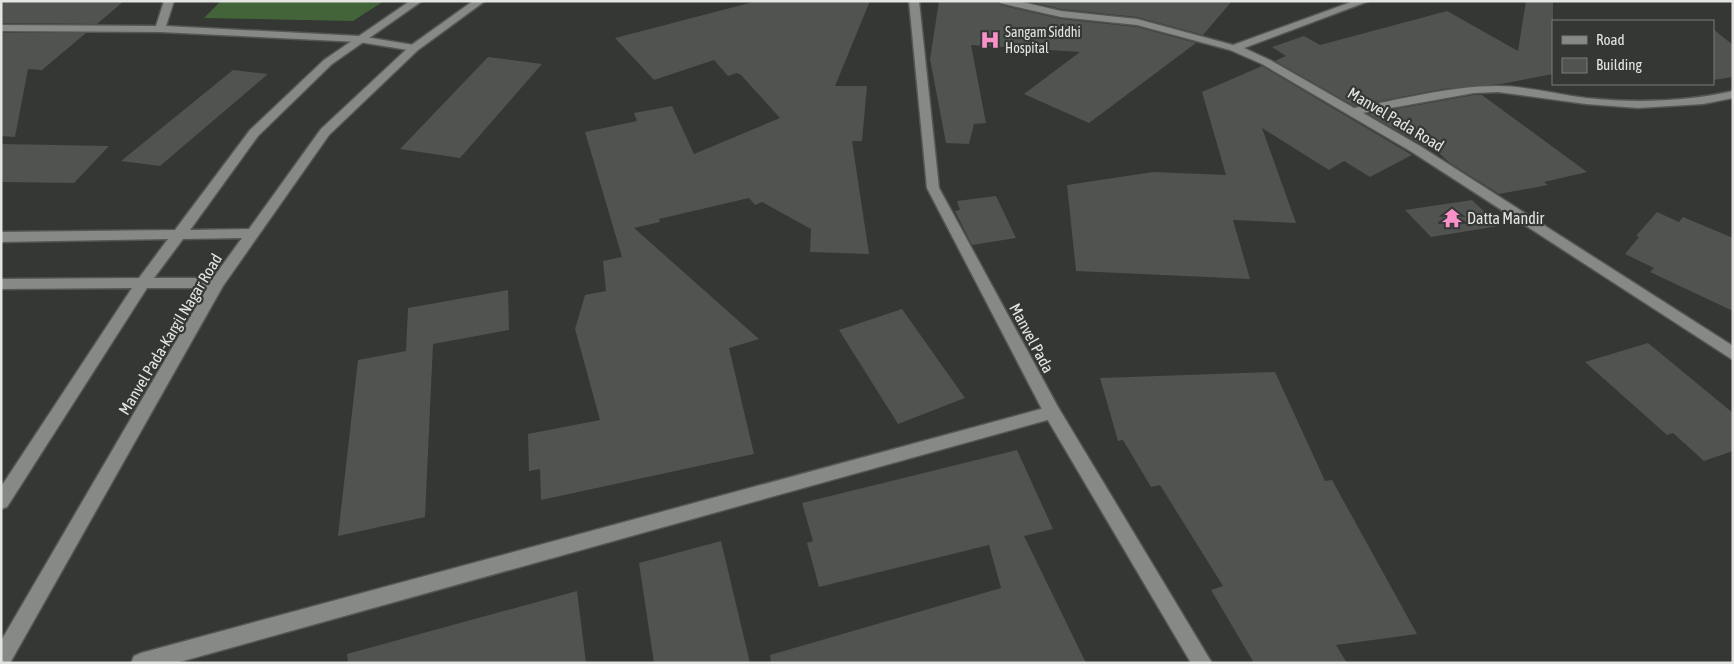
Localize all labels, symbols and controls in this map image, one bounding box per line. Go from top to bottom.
legend [1552,20,1714,85]
place label: Sangam Siddhi Hospital [1005,24,1081,56]
hospital icon: Sangam Siddhi Hospital [979,29,1001,51]
text: Road [1596,31,1625,48]
text: Building [1596,56,1642,73]
street label: Manvel Pada Road [1345,83,1447,155]
temple icon: Datta Mandir [1441,207,1463,229]
place label: Datta Mandir [1467,209,1544,227]
street label: Manvel Pada-Kargil Nagar Road [115,250,226,418]
street label: Manvel Pada [1006,300,1058,376]

